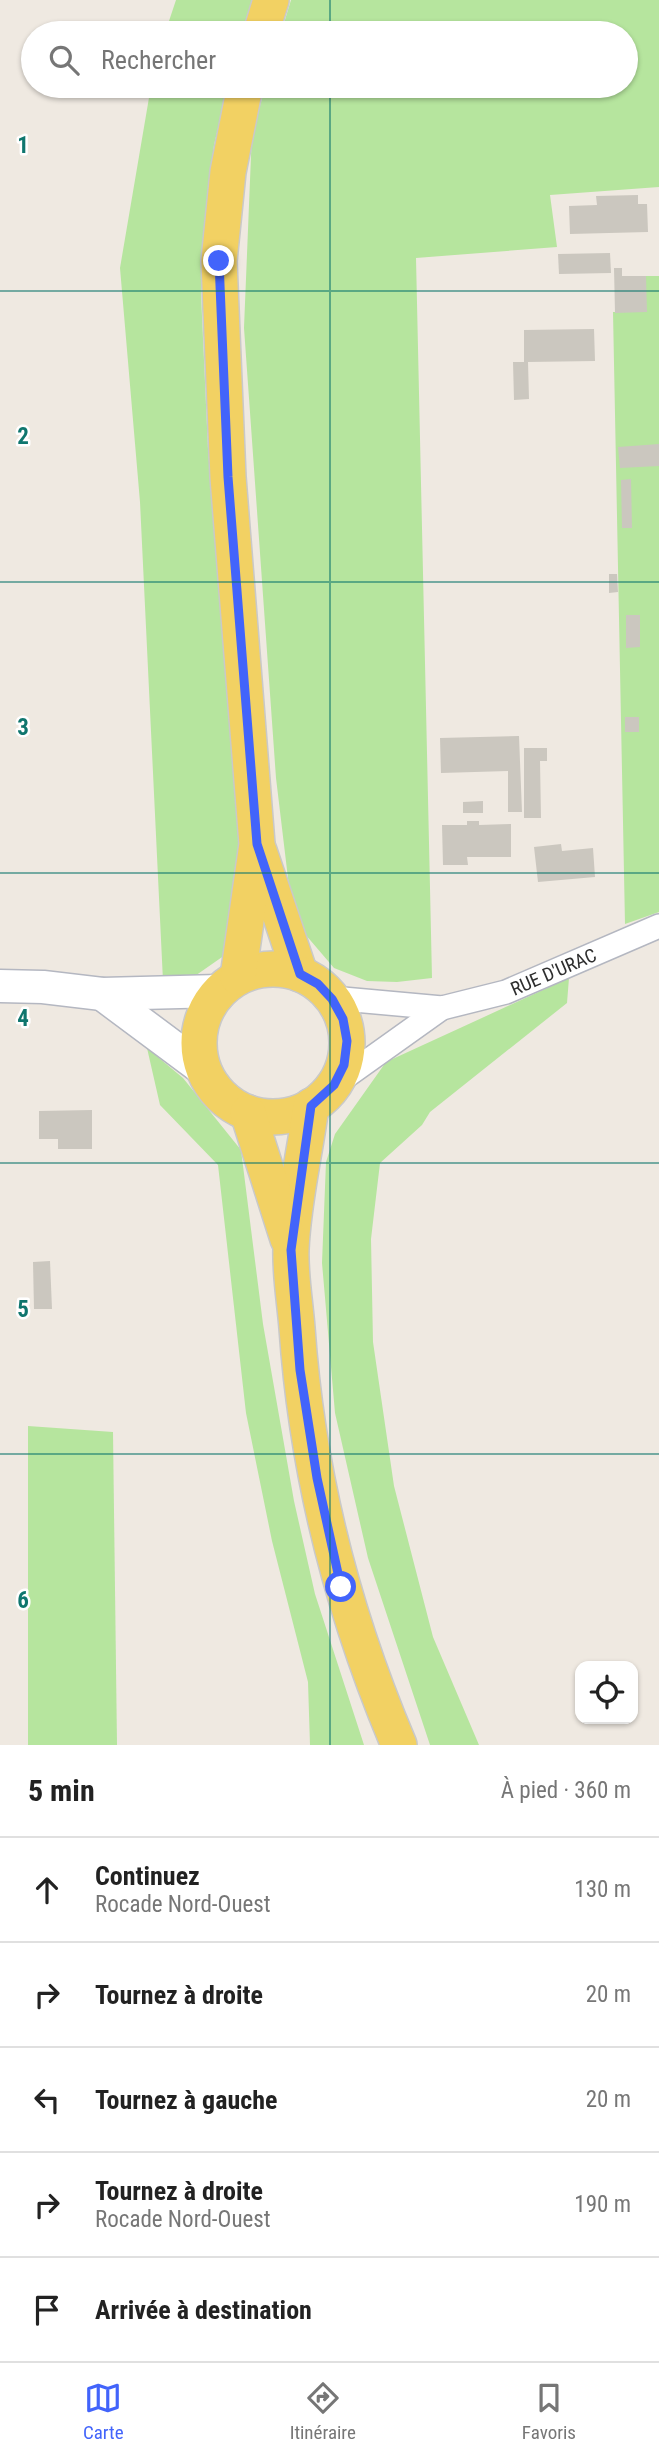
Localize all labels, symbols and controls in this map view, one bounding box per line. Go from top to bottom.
search box [21,21,638,98]
icon: search [45,41,83,79]
text: Rechercher [101,45,216,75]
text: 1 [17,132,29,159]
route end [203,245,234,276]
text: 2 [17,423,29,450]
text: 3 [17,714,29,741]
street label: RUE D'URAC [507,943,600,1000]
text: 4 [17,1005,29,1032]
text: 5 [17,1296,29,1323]
route start [325,1571,356,1602]
text: 6 [17,1587,29,1614]
map controls [575,1661,638,1724]
button: locate [575,1661,638,1724]
text: 5 min [28,1773,95,1808]
text: À pied · 360 m [501,1777,631,1804]
text: Continuez [95,1861,200,1891]
icon: ahead [28,1871,66,1909]
text: 130 m [574,1876,631,1903]
text: Rocade Nord-Ouest [95,1891,271,1918]
icon: right [28,1976,66,2014]
text: Tournez à droite [95,1980,263,2010]
text: 20 m [586,1981,631,2008]
icon: left [28,2081,66,2119]
text: Tournez à gauche [95,2085,277,2115]
text: 20 m [586,2086,631,2113]
text: Tournez à droite [95,2176,263,2206]
icon: right [28,2186,66,2224]
text: 190 m [574,2191,631,2218]
text: Rocade Nord-Ouest [95,2206,271,2233]
icon: arrive [28,2291,66,2329]
text: Arrivée à destination [95,2295,312,2325]
tab: Carte [83,2379,124,2444]
tab: Itinéraire [290,2379,356,2444]
tab: Favoris [522,2379,576,2444]

